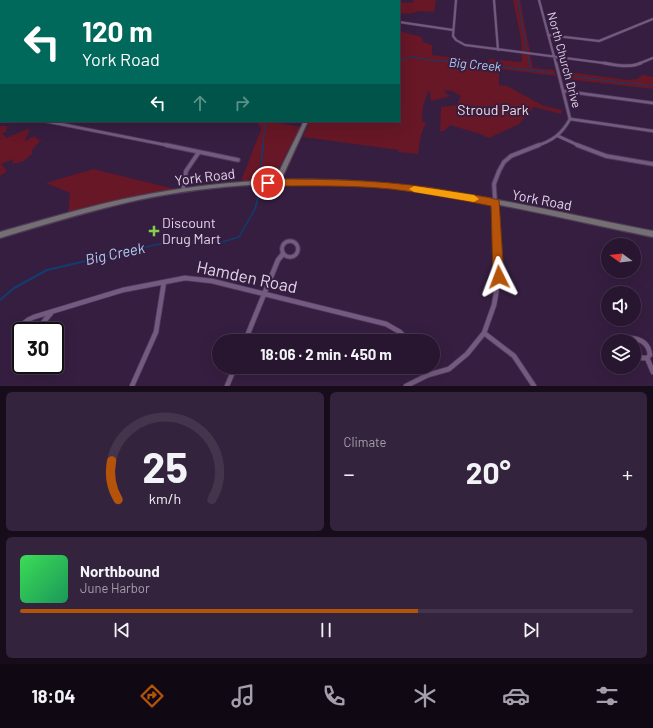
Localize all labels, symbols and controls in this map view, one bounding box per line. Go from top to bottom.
street label: North Church Drive [545,10,585,109]
text: 120 m [82,14,153,48]
icon: left [16,16,68,68]
text: York Road [82,48,160,70]
water label: Big Creek [448,54,502,74]
icon: left [147,92,169,114]
icon: ahead [189,92,211,114]
icon: right [231,92,253,114]
park label: Stroud Park [457,101,529,118]
street label: York Road [174,164,236,189]
pin [251,166,285,200]
icon: arrive [257,172,279,194]
street label: York Road [511,185,573,214]
place label: Discount Drug Mart [162,214,221,247]
marker: Discount Drug Mart [149,226,159,236]
water label: Big Creek [83,238,147,268]
north arrow [601,238,641,278]
map controls [601,238,641,374]
street label: Hamden Road [195,256,299,296]
position arrow [478,256,520,298]
button: sound [601,286,641,326]
speed limit sign: 30 [12,322,64,374]
button: layers [601,334,641,374]
text: 18:06 · 2 min · 450 m [260,345,392,363]
text: Climate [344,434,387,450]
text: 25 [142,440,188,490]
text: 20° [466,454,511,490]
text: − [344,460,355,486]
text: + [622,460,633,486]
text: km/h [149,489,181,506]
text: Northbound [80,562,160,580]
text: June Harbor [80,580,150,596]
icon: previous [111,619,133,641]
icon: pause [315,619,337,641]
icon: next [520,619,542,641]
icon: directions [138,682,166,710]
icon: music [229,682,257,710]
icon: phone [320,682,348,710]
icon: climate [411,682,439,710]
icon: car [502,682,530,710]
icon: filters [593,682,621,710]
text: 18:04 [32,685,75,707]

